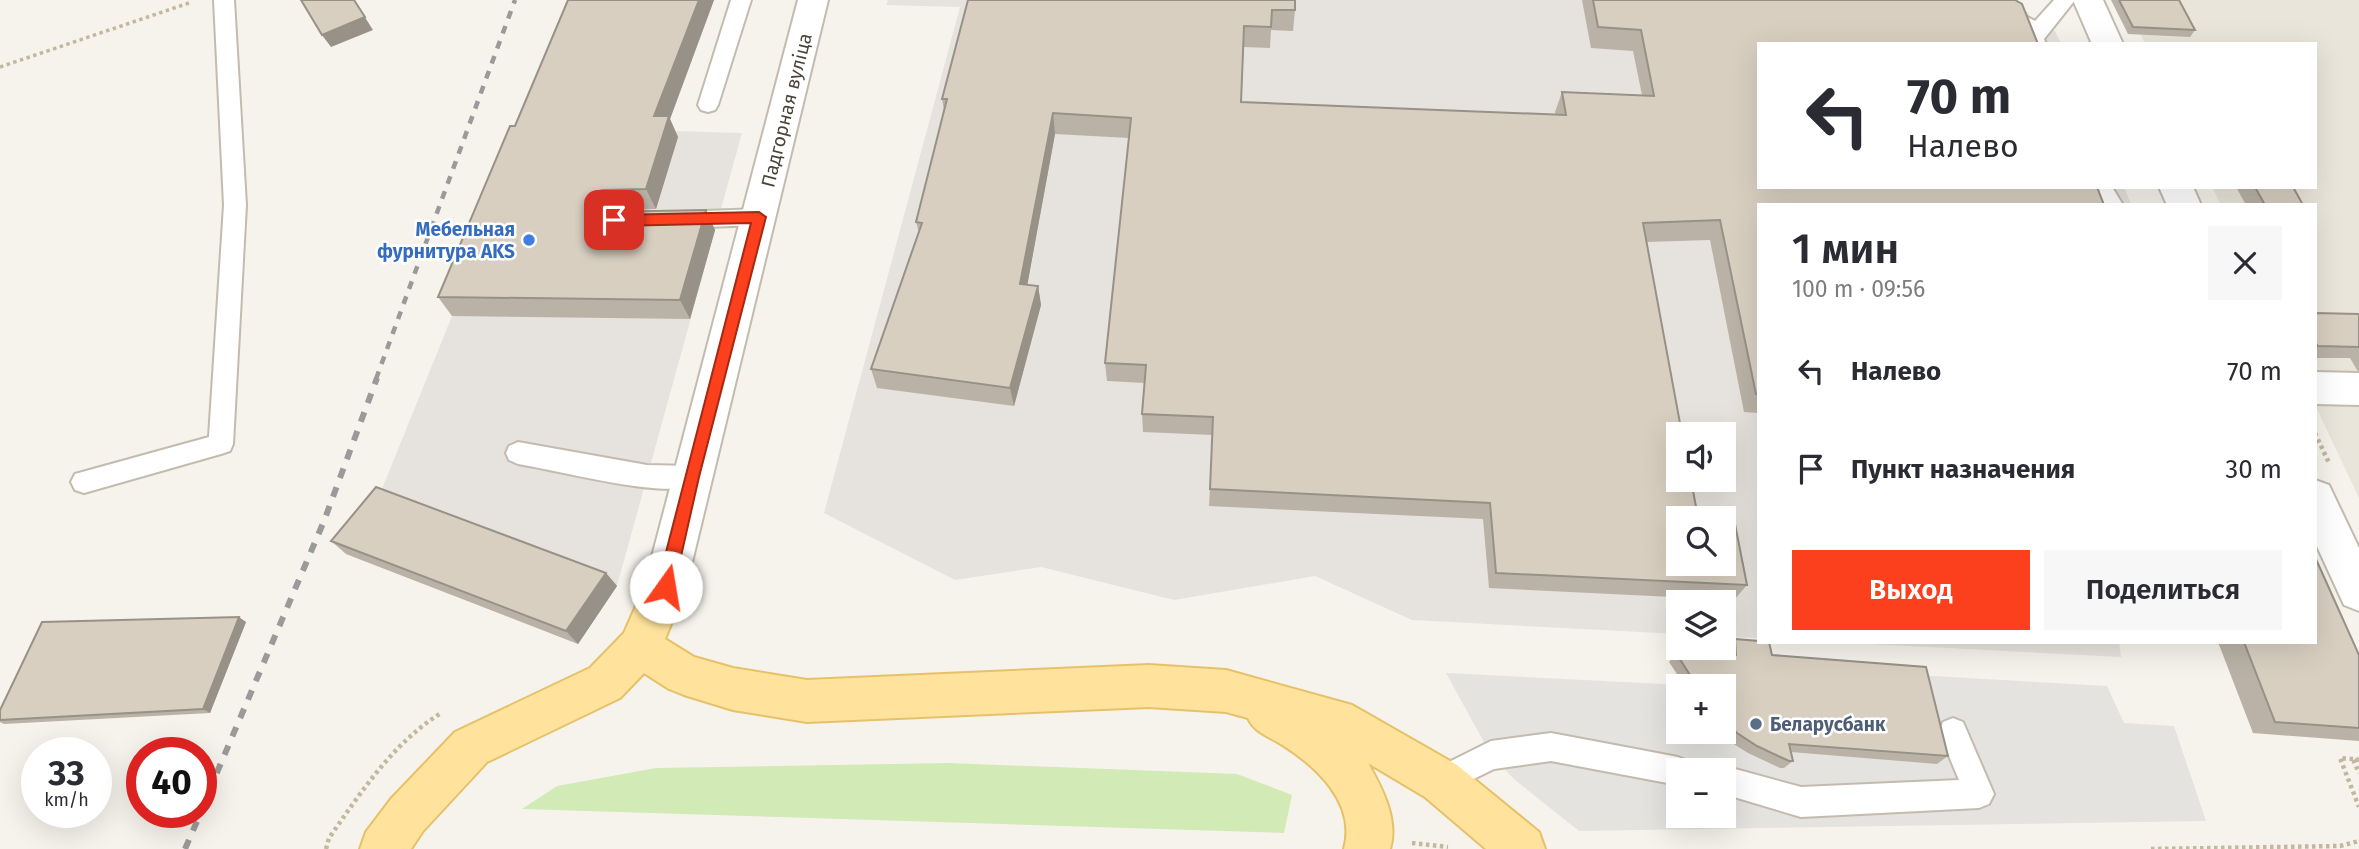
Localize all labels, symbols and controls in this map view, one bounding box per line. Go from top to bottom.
street label: Падгорная вуліца [756,31,817,190]
text: 70 m [1907,67,2011,126]
icon: left [1792,70,1883,161]
text: Налево [1907,127,2019,165]
pin [584,190,644,250]
icon: arrive [595,201,633,239]
place label: Мебельная фурнитура AKS [377,218,515,263]
text: 1 мин [1792,224,1899,274]
button: close [2208,226,2282,300]
marker: Мебельная фурнитура AKS [521,232,537,248]
text: 100 m · 09:56 [1792,275,1925,303]
icon: left [1792,352,1830,390]
text: Налево [1851,356,1941,387]
text: 70 m [2227,356,2282,387]
map controls [1666,422,1736,828]
button: sound [1666,422,1736,492]
icon: arrive [1792,450,1830,488]
text: Пункт назначения [1851,454,2075,485]
text: 30 m [2225,454,2282,485]
button: search [1666,506,1736,576]
position arrow [629,550,703,624]
button: Выход [1792,550,2030,630]
button: Поделиться [2044,550,2282,630]
button: layers [1666,590,1736,660]
button: + [1666,674,1736,744]
place label: Беларусбанк [1770,713,1886,736]
marker: Беларусбанк [1748,716,1764,732]
speed limit sign: 40 [126,737,217,828]
text: 33 [48,752,85,794]
button: − [1666,758,1736,828]
text: km/h [44,789,89,811]

